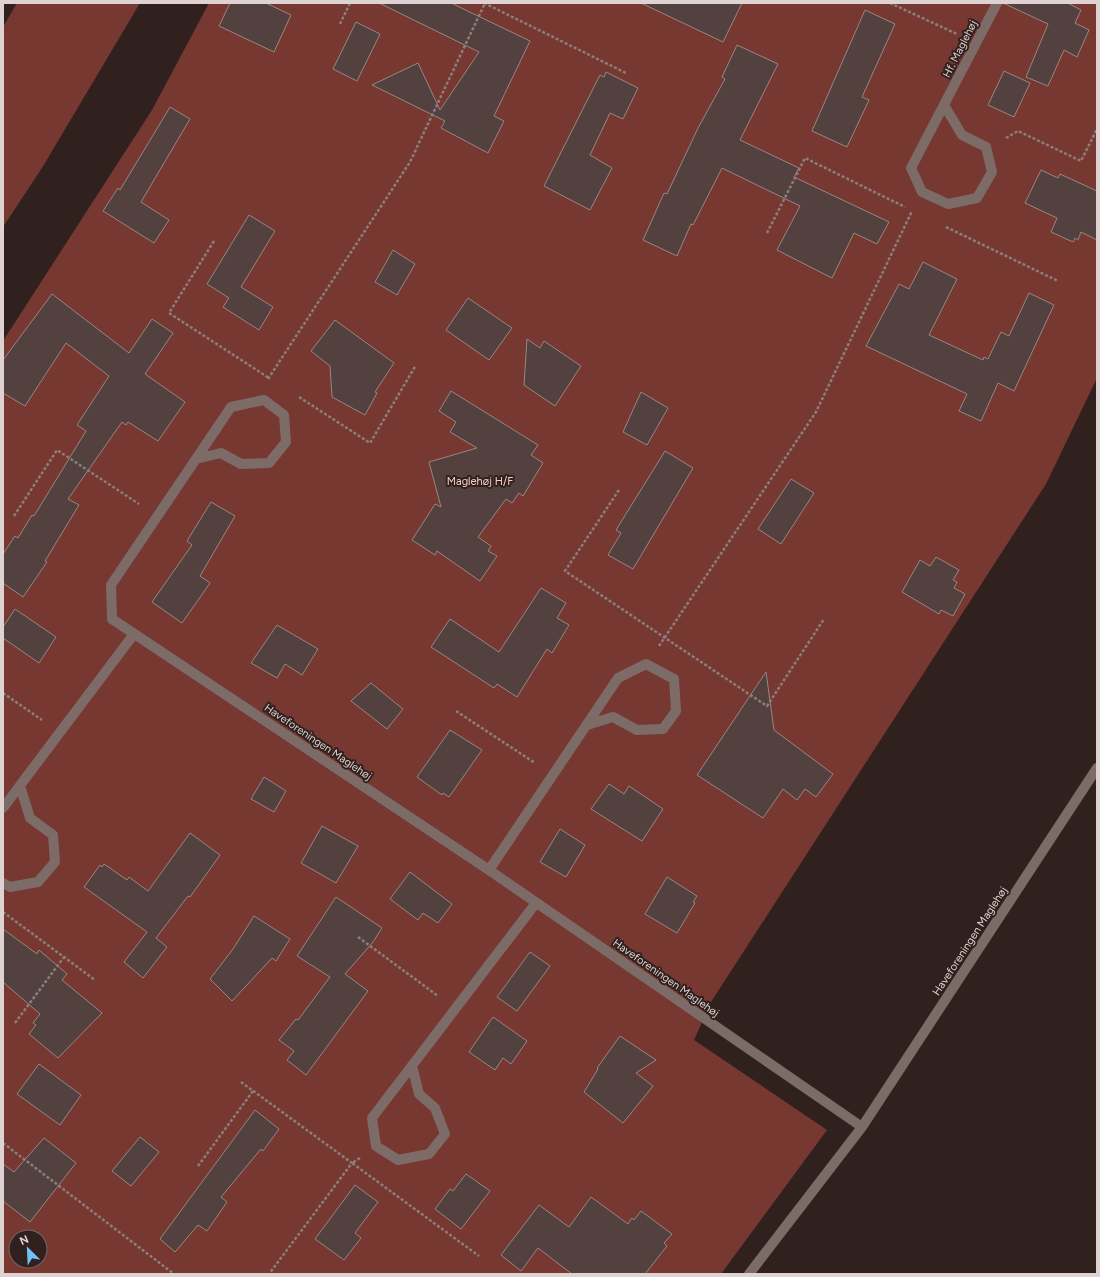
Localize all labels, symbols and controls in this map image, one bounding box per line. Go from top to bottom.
street label: Hf. Maglehøj [940,18,980,80]
park label: Maglehøj H/F [447,475,513,488]
street label: Haveforeningen Maglehøj [262,701,374,783]
street label: Haveforeningen Maglehøj [930,884,1010,998]
street label: Haveforeningen Maglehøj [610,936,722,1020]
north arrow [8,1229,48,1269]
text: N [18,1233,31,1248]

